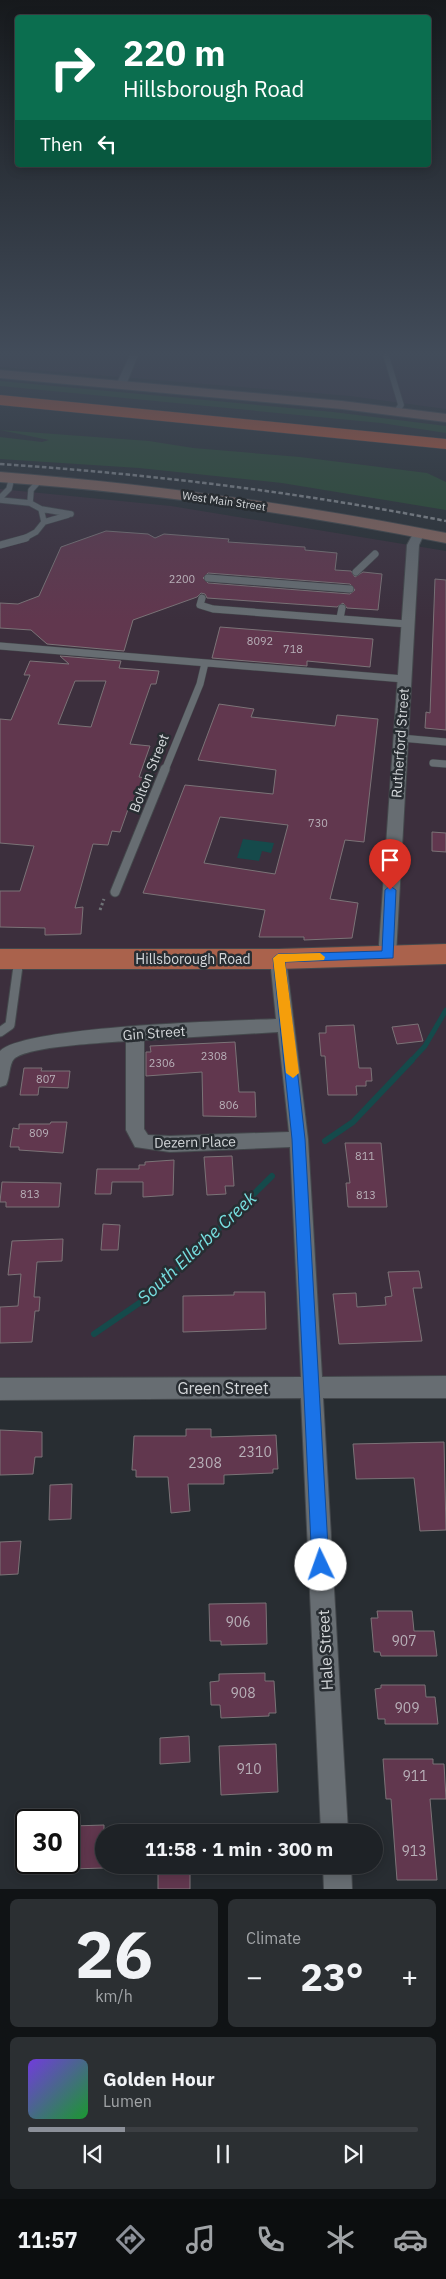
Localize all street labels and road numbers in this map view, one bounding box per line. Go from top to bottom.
street label: West Main Street [181,488,267,514]
street label: Rutherford Street [387,687,413,798]
street label: Bolton Street [125,731,173,815]
street label: Hillsborough Road [135,950,251,968]
street label: Gin Street [122,1022,186,1044]
street label: Dezern Place [154,1132,236,1152]
street label: Green Street [177,1378,269,1398]
street label: Hale Street [313,1609,337,1691]

